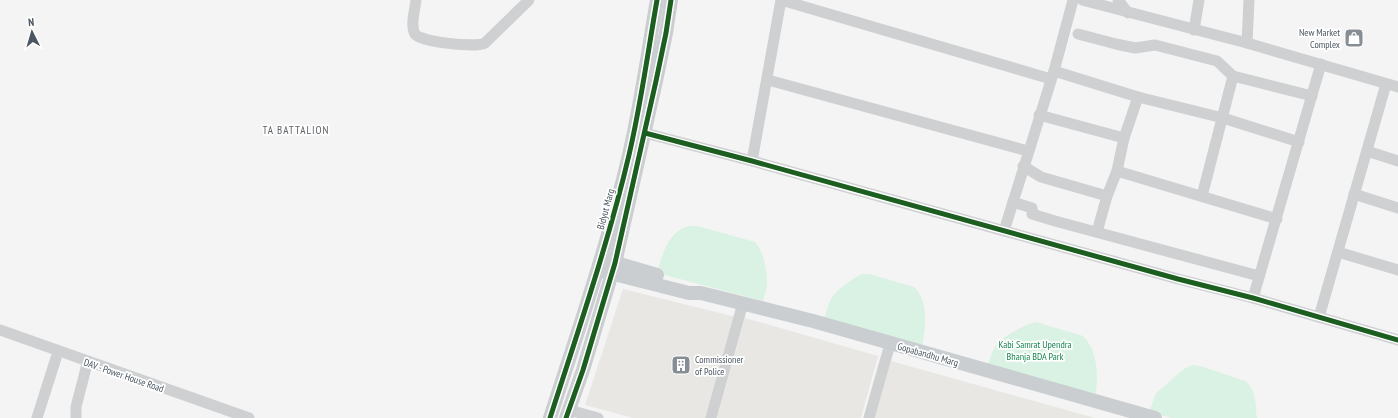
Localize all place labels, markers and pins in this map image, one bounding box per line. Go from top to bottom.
place label: New Market Complex [1299,26,1340,51]
shop icon: New Market Complex [1343,27,1365,49]
place label: Commissioner of Police [695,353,744,378]
building icon: Commissioner of Police [670,354,692,376]

